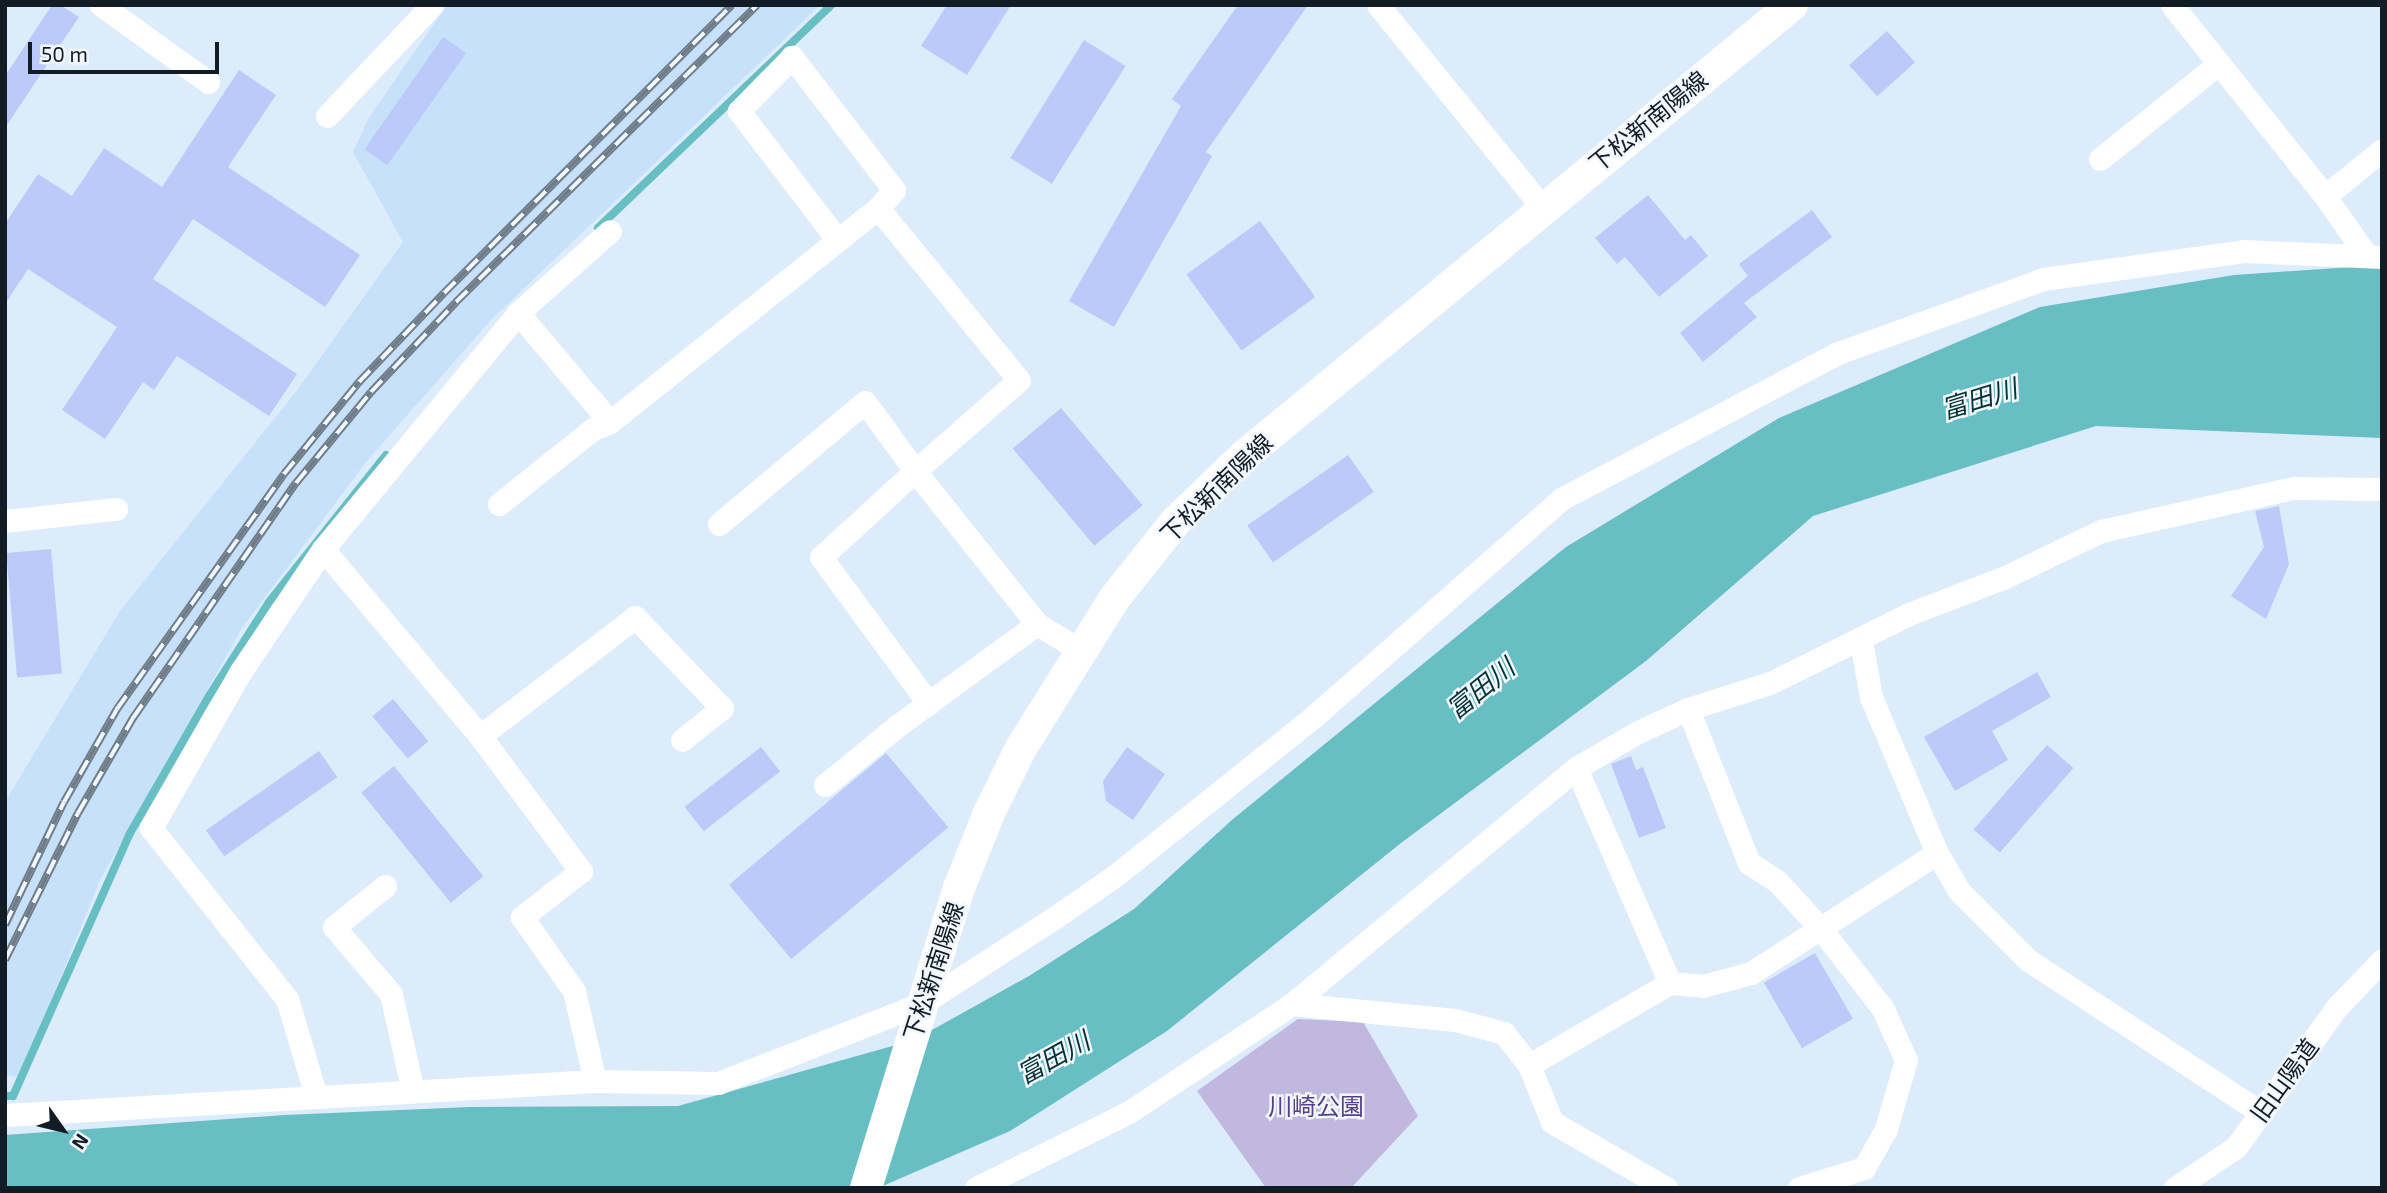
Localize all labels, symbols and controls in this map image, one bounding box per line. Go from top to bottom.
scale bar [32,28,222,72]
text: 50 m [41,41,88,66]
street label: 下松新南陽線 [1583,64,1713,178]
water label: 富田川 [1937,372,2021,424]
street label: 下松新南陽線 [1154,428,1278,548]
water label: 富田川 [1440,651,1520,725]
street label: 下松新南陽線 [897,898,969,1044]
water label: 富田川 [1011,1024,1095,1090]
street label: 旧山陽道 [2244,1033,2324,1127]
park label: 川崎公園 [1268,1092,1364,1120]
north arrow [28,1095,98,1165]
text: N [67,1130,94,1154]

